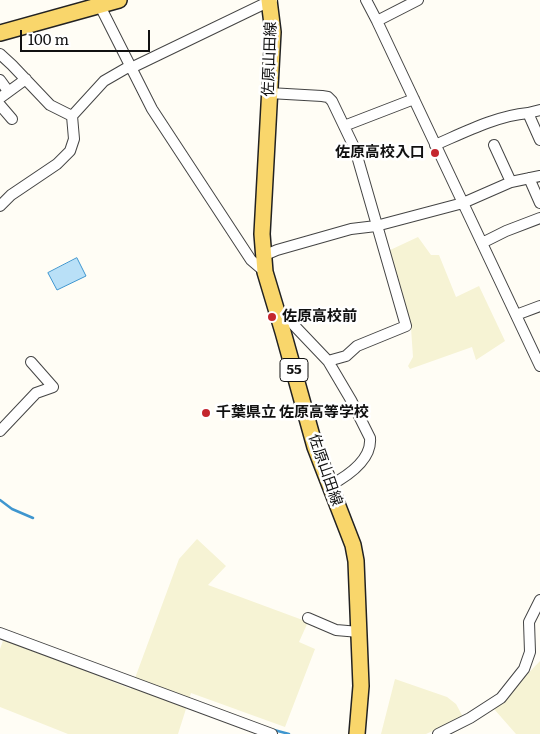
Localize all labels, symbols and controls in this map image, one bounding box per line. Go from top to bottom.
scale bar [22,20,152,52]
street label: 佐原山田線 [260,21,280,97]
text: 100 m [28,27,69,50]
place label: 佐原高校入口 [335,144,425,162]
marker: 佐原高校入口 [429,147,441,159]
place label: 佐原高校前 [282,308,357,326]
marker: 佐原高校前 [266,311,278,323]
road number: 55 [280,358,308,382]
place label: 千葉県立 佐原高等学校 [216,404,369,422]
marker: 千葉県立 佐原高等学校 [200,407,212,419]
street label: 佐原山田線 [304,432,346,508]

